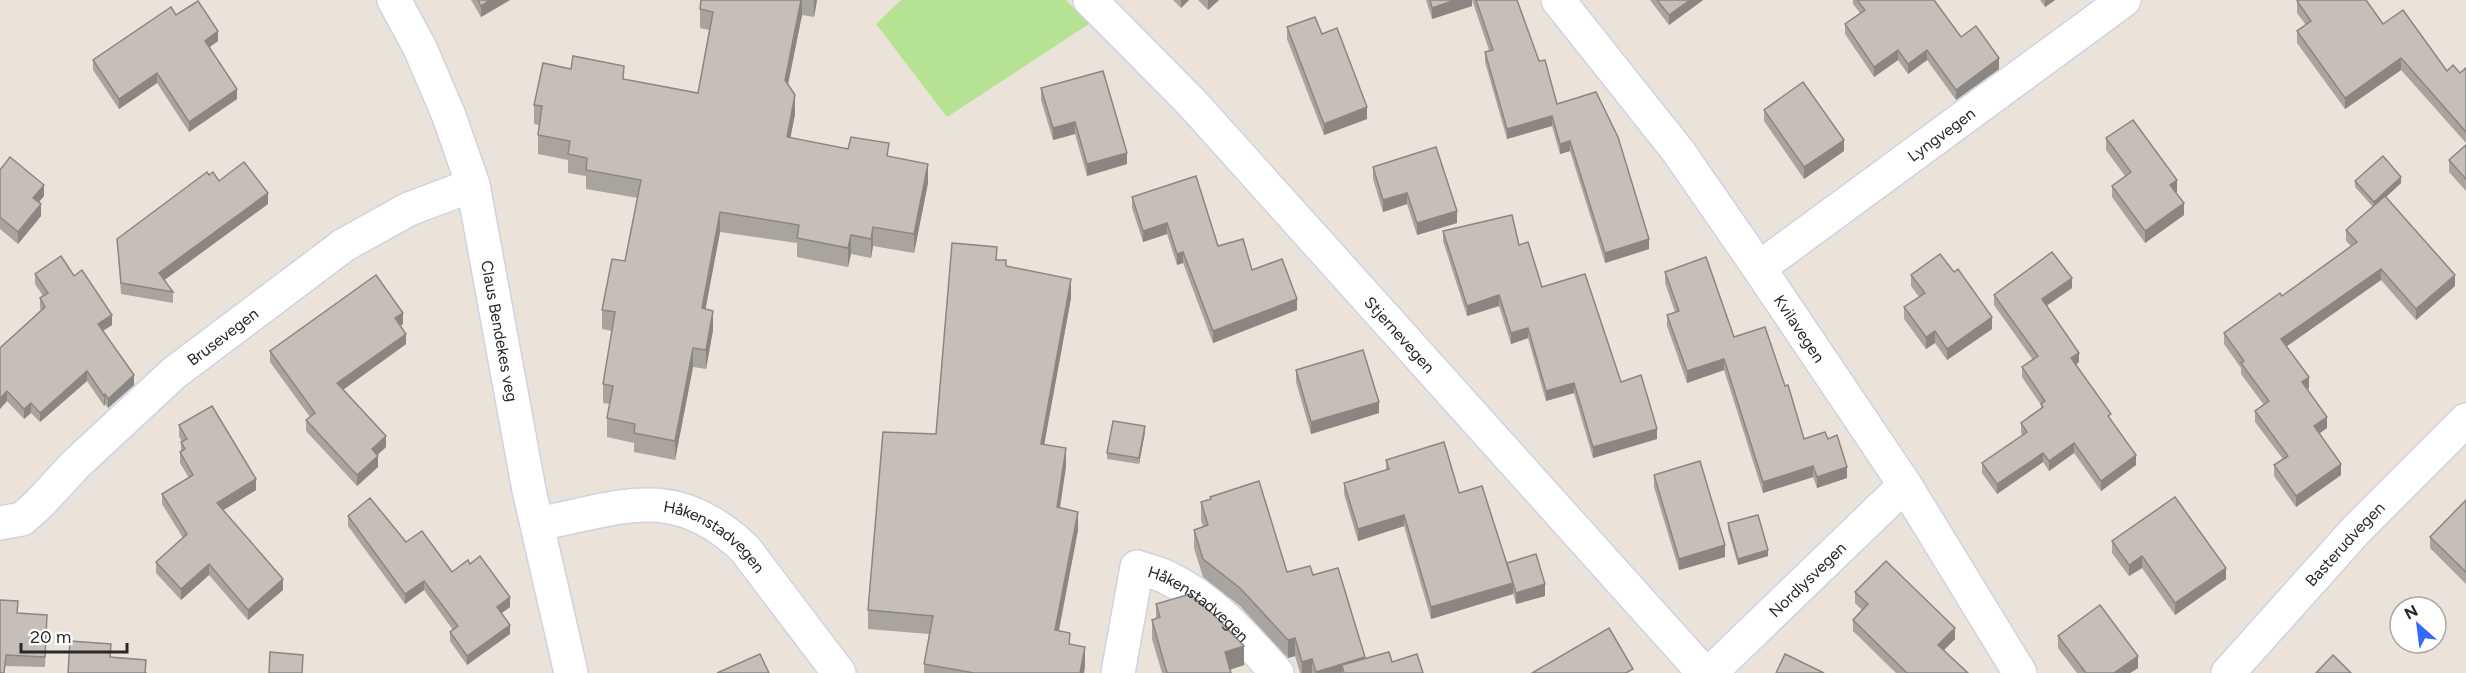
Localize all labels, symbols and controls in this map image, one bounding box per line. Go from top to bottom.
street label: Lyngvegen [1904,104,1979,166]
street label: Claus Bendekes veg [477,259,522,403]
street label: Kvilavegen [1770,291,1829,366]
street label: Stjernevegen [1360,293,1439,377]
street label: Brusevegen [184,304,262,370]
street label: Håkenstadvegen [662,497,769,577]
street label: Basterudvegen [2301,498,2389,590]
street label: Nordlysvegen [1765,538,1850,621]
street label: Håkenstadvegen [1146,562,1253,646]
north arrow [2388,595,2448,655]
text: N [2401,601,2421,623]
scale bar [21,616,128,654]
text: 20 m [30,626,71,648]

